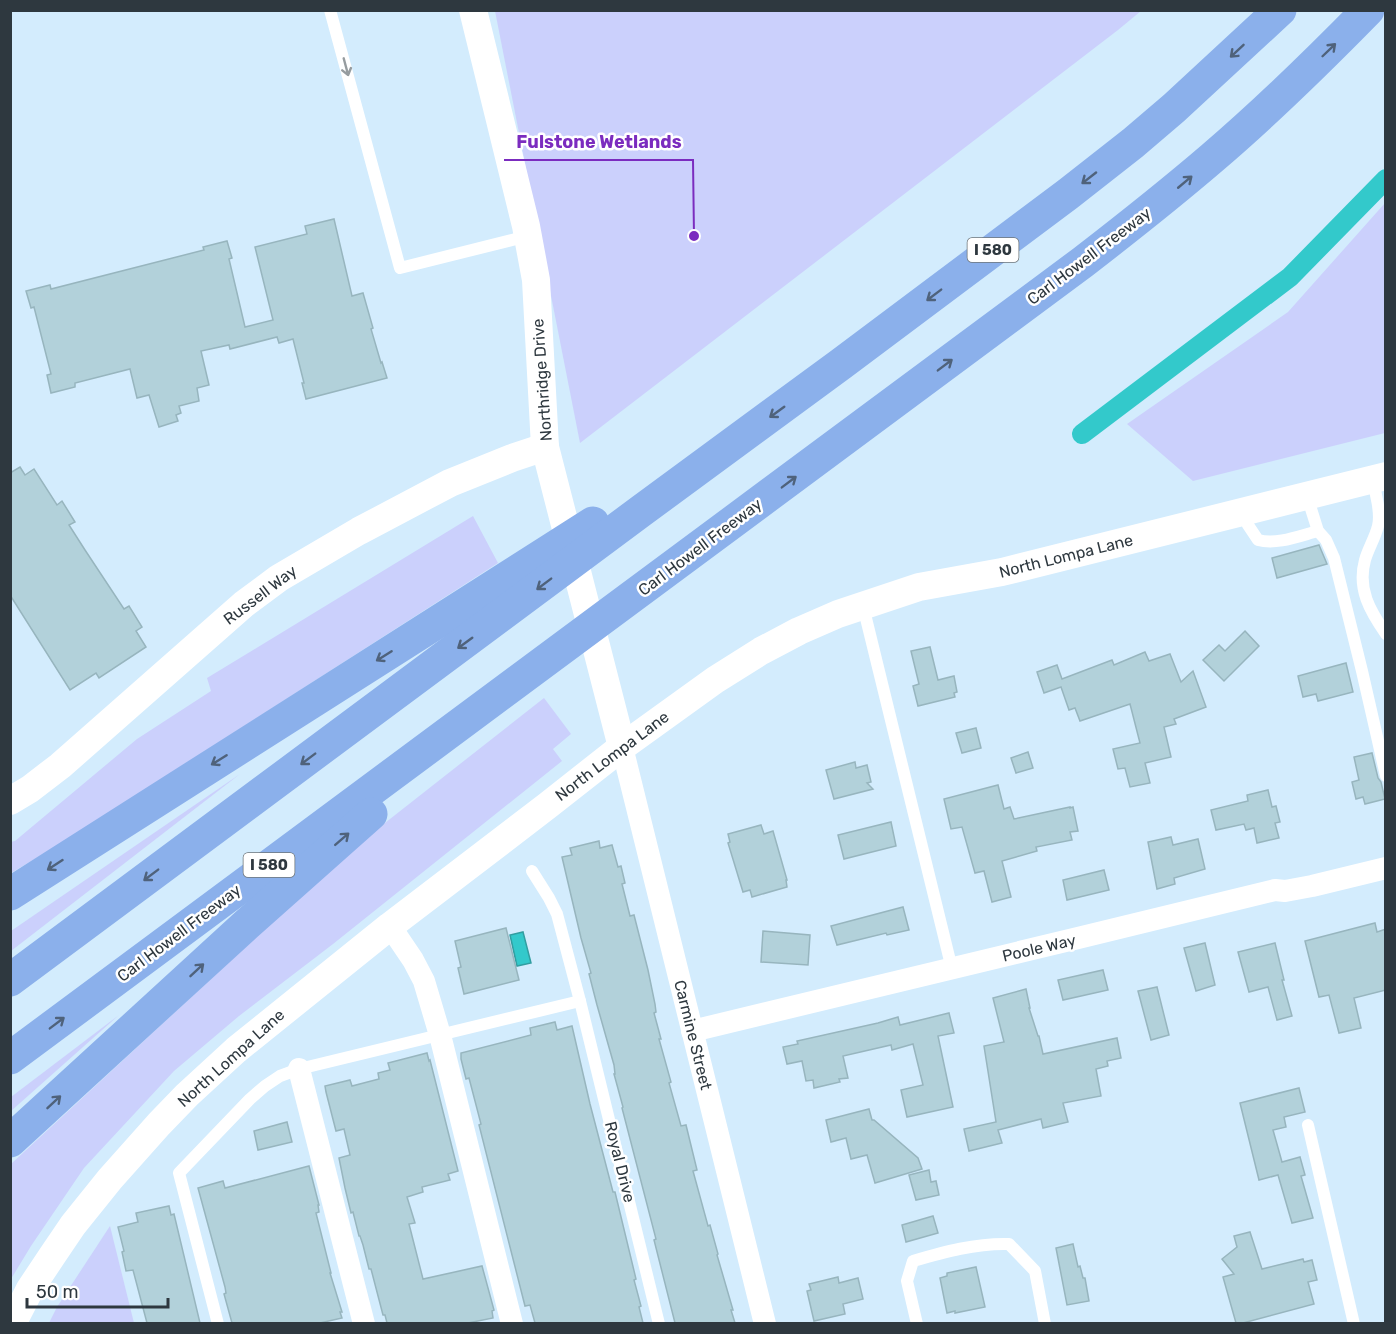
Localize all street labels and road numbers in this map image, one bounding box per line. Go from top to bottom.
street label: Carl Howell Freeway [1023,203,1155,309]
road number: I 580 [968,238,1018,262]
street label: Northridge Drive [528,318,556,442]
street label: Carl Howell Freeway [634,494,766,600]
street label: North Lompa Lane [997,530,1135,582]
street label: Russell Way [220,561,300,629]
street label: North Lompa Lane [551,707,673,805]
road number: I 580 [244,853,294,877]
street label: Carl Howell Freeway [113,880,245,986]
street label: Poole Way [1000,930,1078,966]
street label: Carmine Street [670,978,716,1092]
street label: North Lompa Lane [174,1005,288,1111]
street label: Royal Drive [601,1119,639,1205]

